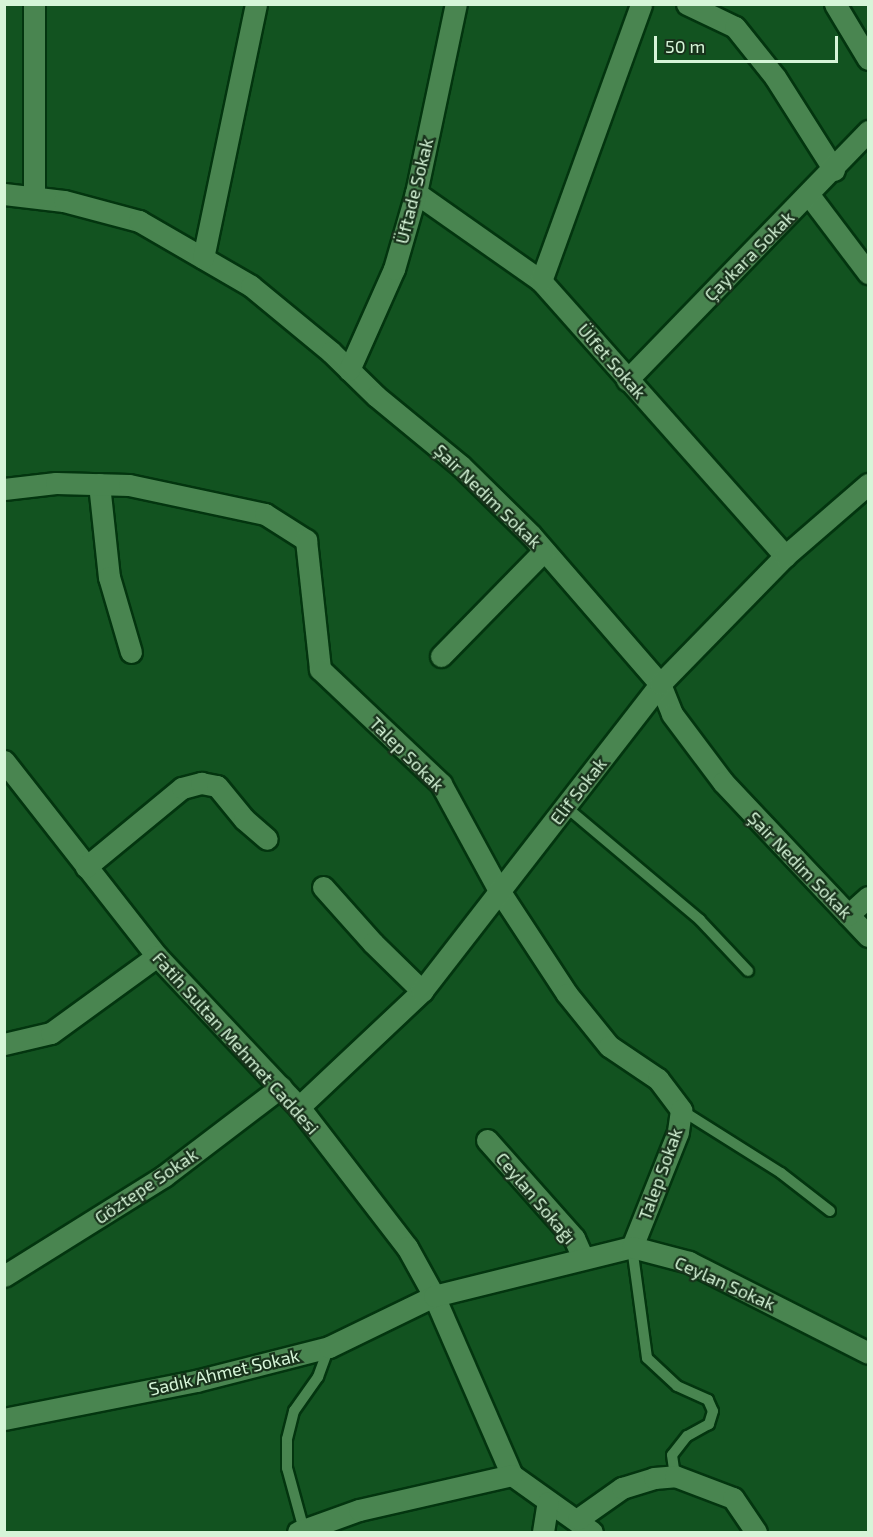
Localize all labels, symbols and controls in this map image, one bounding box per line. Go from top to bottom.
scale bar [657,24,842,62]
text: 50 m [665,35,705,57]
street label: Üftade Sokak [390,136,438,246]
street label: Çaykara Sokak [700,207,798,305]
street label: Ülfet Sokak [573,319,651,403]
street label: Şair Nedim Sokak [430,439,546,553]
street label: Talep Sokak [365,712,449,796]
street label: Elif Sokak [545,753,611,829]
street label: Şair Nedim Sokak [743,807,857,923]
street label: Fatih Sultan Mehmet Caddesi [148,947,324,1139]
street label: Talep Sokak [633,1125,687,1223]
street label: Göztepe Sokak [90,1144,202,1228]
street label: Ceylan Sokağı [491,1148,581,1248]
street label: Ceylan Sokak [671,1251,779,1315]
street label: Sadık Ahmet Sokak [146,1344,302,1400]

